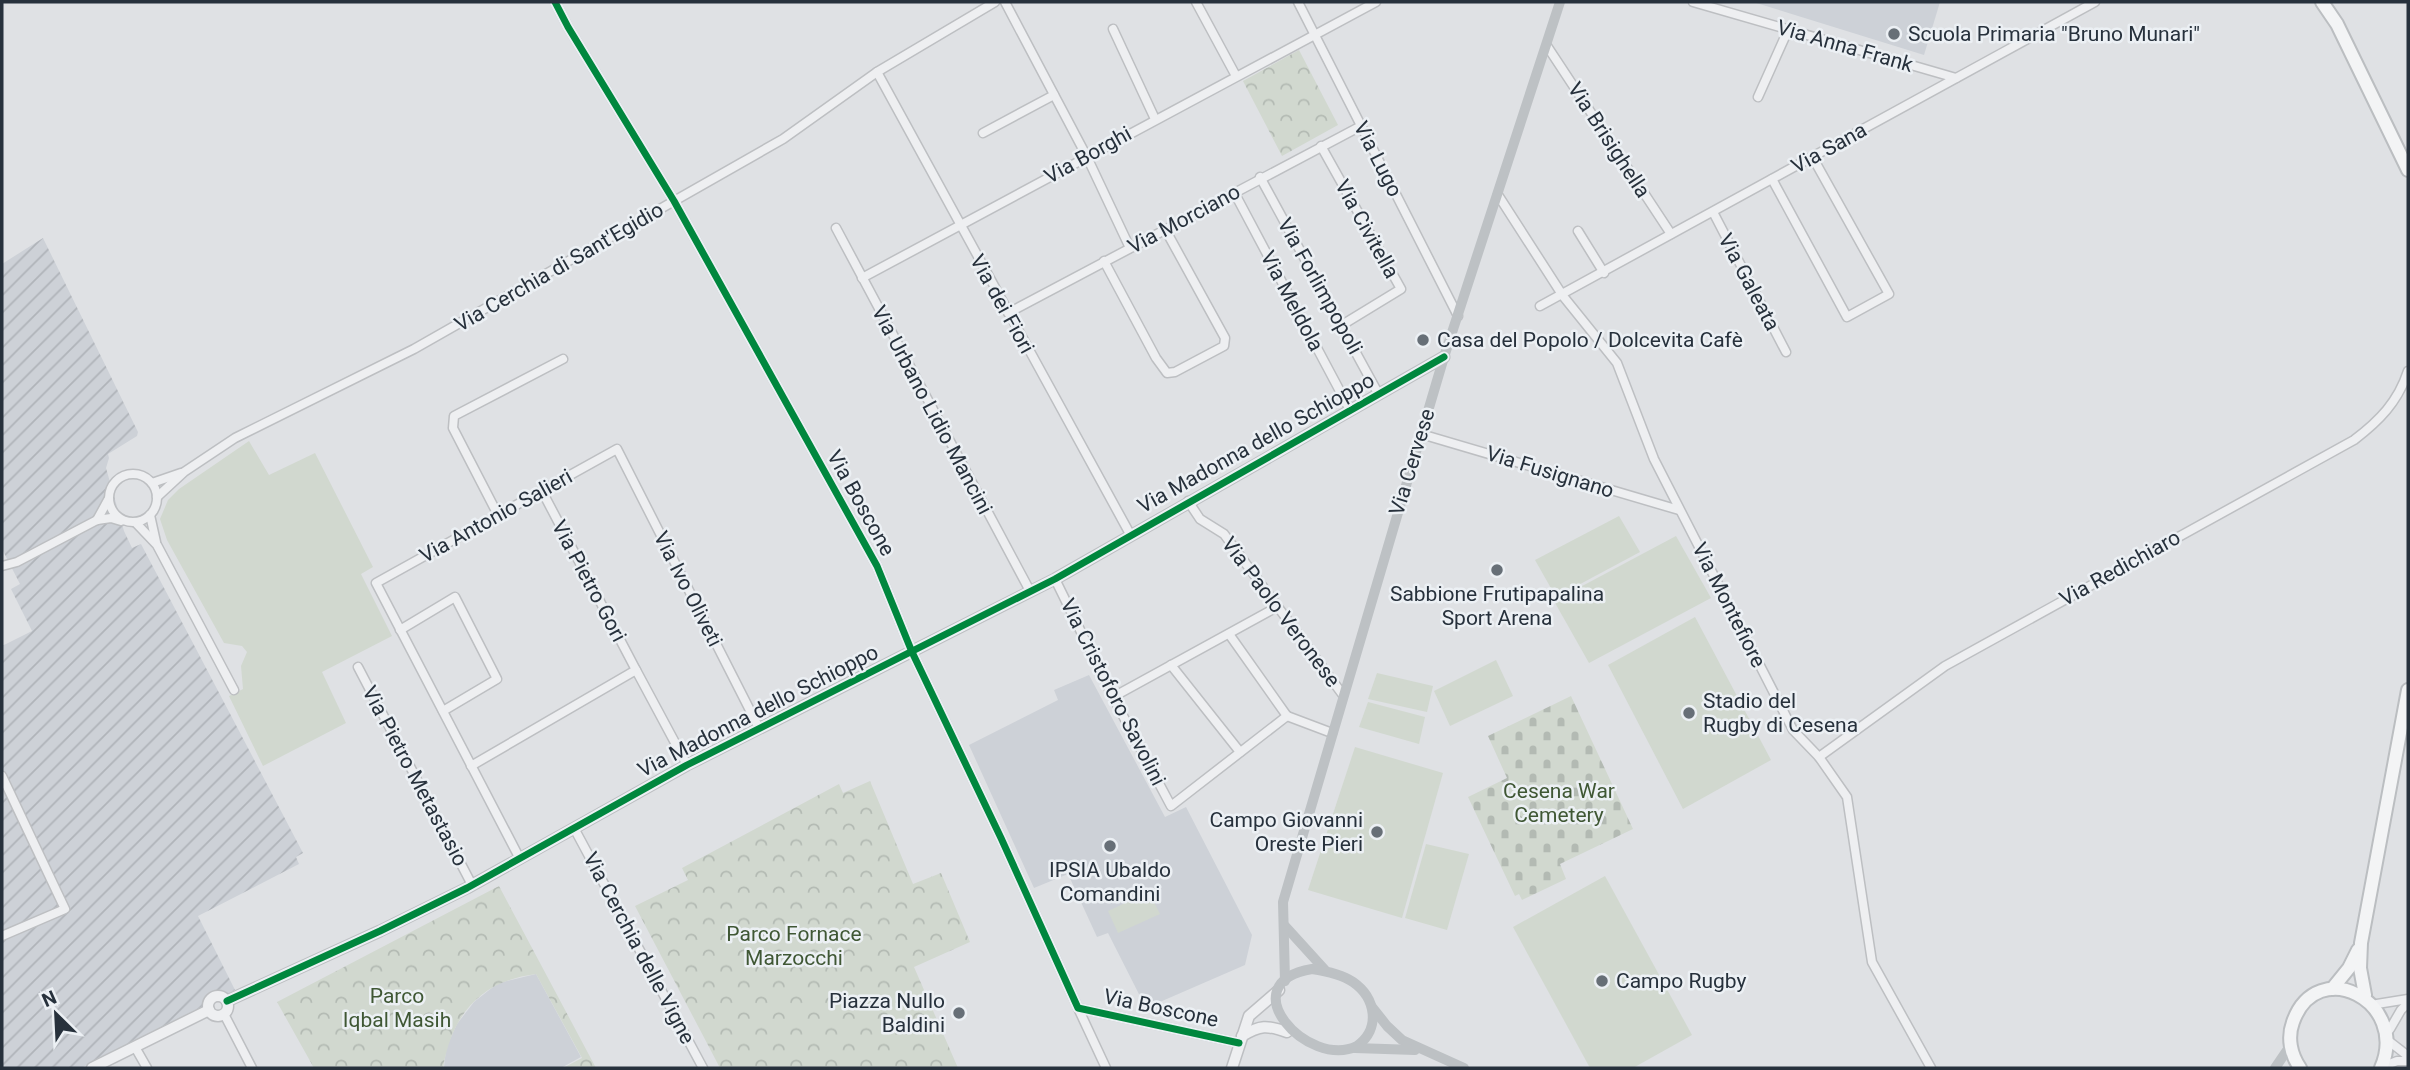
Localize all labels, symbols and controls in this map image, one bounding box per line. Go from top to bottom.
street label: Via Anna Frank [1774,15,1916,77]
place label: Scuola Primaria "Bruno Munari" [1908,22,2200,46]
marker: Scuola Primaria "Bruno Munari" [1886,26,1902,42]
street label: Via Brisighella [1563,78,1655,202]
street label: Via Lugo [1349,117,1407,201]
street label: Via Sana [1787,118,1871,178]
street label: Via Borghi [1040,121,1136,189]
street label: Via Civitella [1330,176,1404,282]
street label: Via Morciano [1124,179,1244,259]
street label: Via Cerchia di Sant'Egidio [450,197,668,337]
street label: Via Forlimpopoli [1273,214,1367,358]
street label: Via Galeata [1713,229,1785,335]
street label: Via Meldola [1256,247,1328,355]
street label: Via dei Fiori [965,250,1039,358]
street label: Via Urbano Lidio Mancini [867,302,997,518]
place label: Casa del Popolo / Dolcevita Cafè [1437,328,1743,352]
marker: Casa del Popolo / Dolcevita Cafè [1415,332,1431,348]
street label: Via Madonna dello Schioppo [1134,368,1378,518]
street label: Via Cervese [1384,406,1440,518]
street label: Via Fusignano [1483,441,1617,503]
street label: Via Boscone [822,446,900,560]
street label: Via Antonio Salieri [416,464,576,568]
street label: Via Pietro Gori [547,516,631,646]
street label: Via Redichiaro [2056,525,2184,611]
street label: Via Ivo Oliveti [649,527,727,651]
street label: Via Paolo Veronese [1217,532,1345,692]
street label: Via Montefiore [1687,539,1771,671]
marker: Sabbione Frutipapalina Sport Arena [1489,562,1505,578]
place label: Sabbione Frutipapalina Sport Arena [1390,582,1604,630]
street label: Via Cristoforo Savolini [1055,595,1171,789]
street label: Via Madonna dello Schioppo [634,640,882,782]
street label: Via Pietro Metastasio [357,682,473,870]
place label: Stadio del Rugby di Cesena [1703,689,1858,737]
marker: Stadio del Rugby di Cesena [1681,705,1697,721]
park label: Cesena War Cemetery [1503,779,1615,827]
place label: Campo Giovanni Oreste Pieri [1210,808,1363,856]
marker: Campo Giovanni Oreste Pieri [1369,824,1385,840]
marker: IPSIA Ubaldo Comandini [1102,838,1118,854]
street label: Via Cerchia delle Vigne [578,848,700,1048]
place label: IPSIA Ubaldo Comandini [1049,858,1171,906]
park label: Parco Fornace Marzocchi [726,922,862,970]
place label: Campo Rugby [1616,969,1746,993]
marker: Campo Rugby [1594,973,1610,989]
north arrow [21,979,91,1049]
park label: Parco Iqbal Masih [343,984,451,1032]
street label: Via Boscone [1101,984,1221,1032]
text: N [38,986,60,1012]
place label: Piazza Nullo Baldini [829,989,945,1037]
marker: Piazza Nullo Baldini [951,1005,967,1021]

